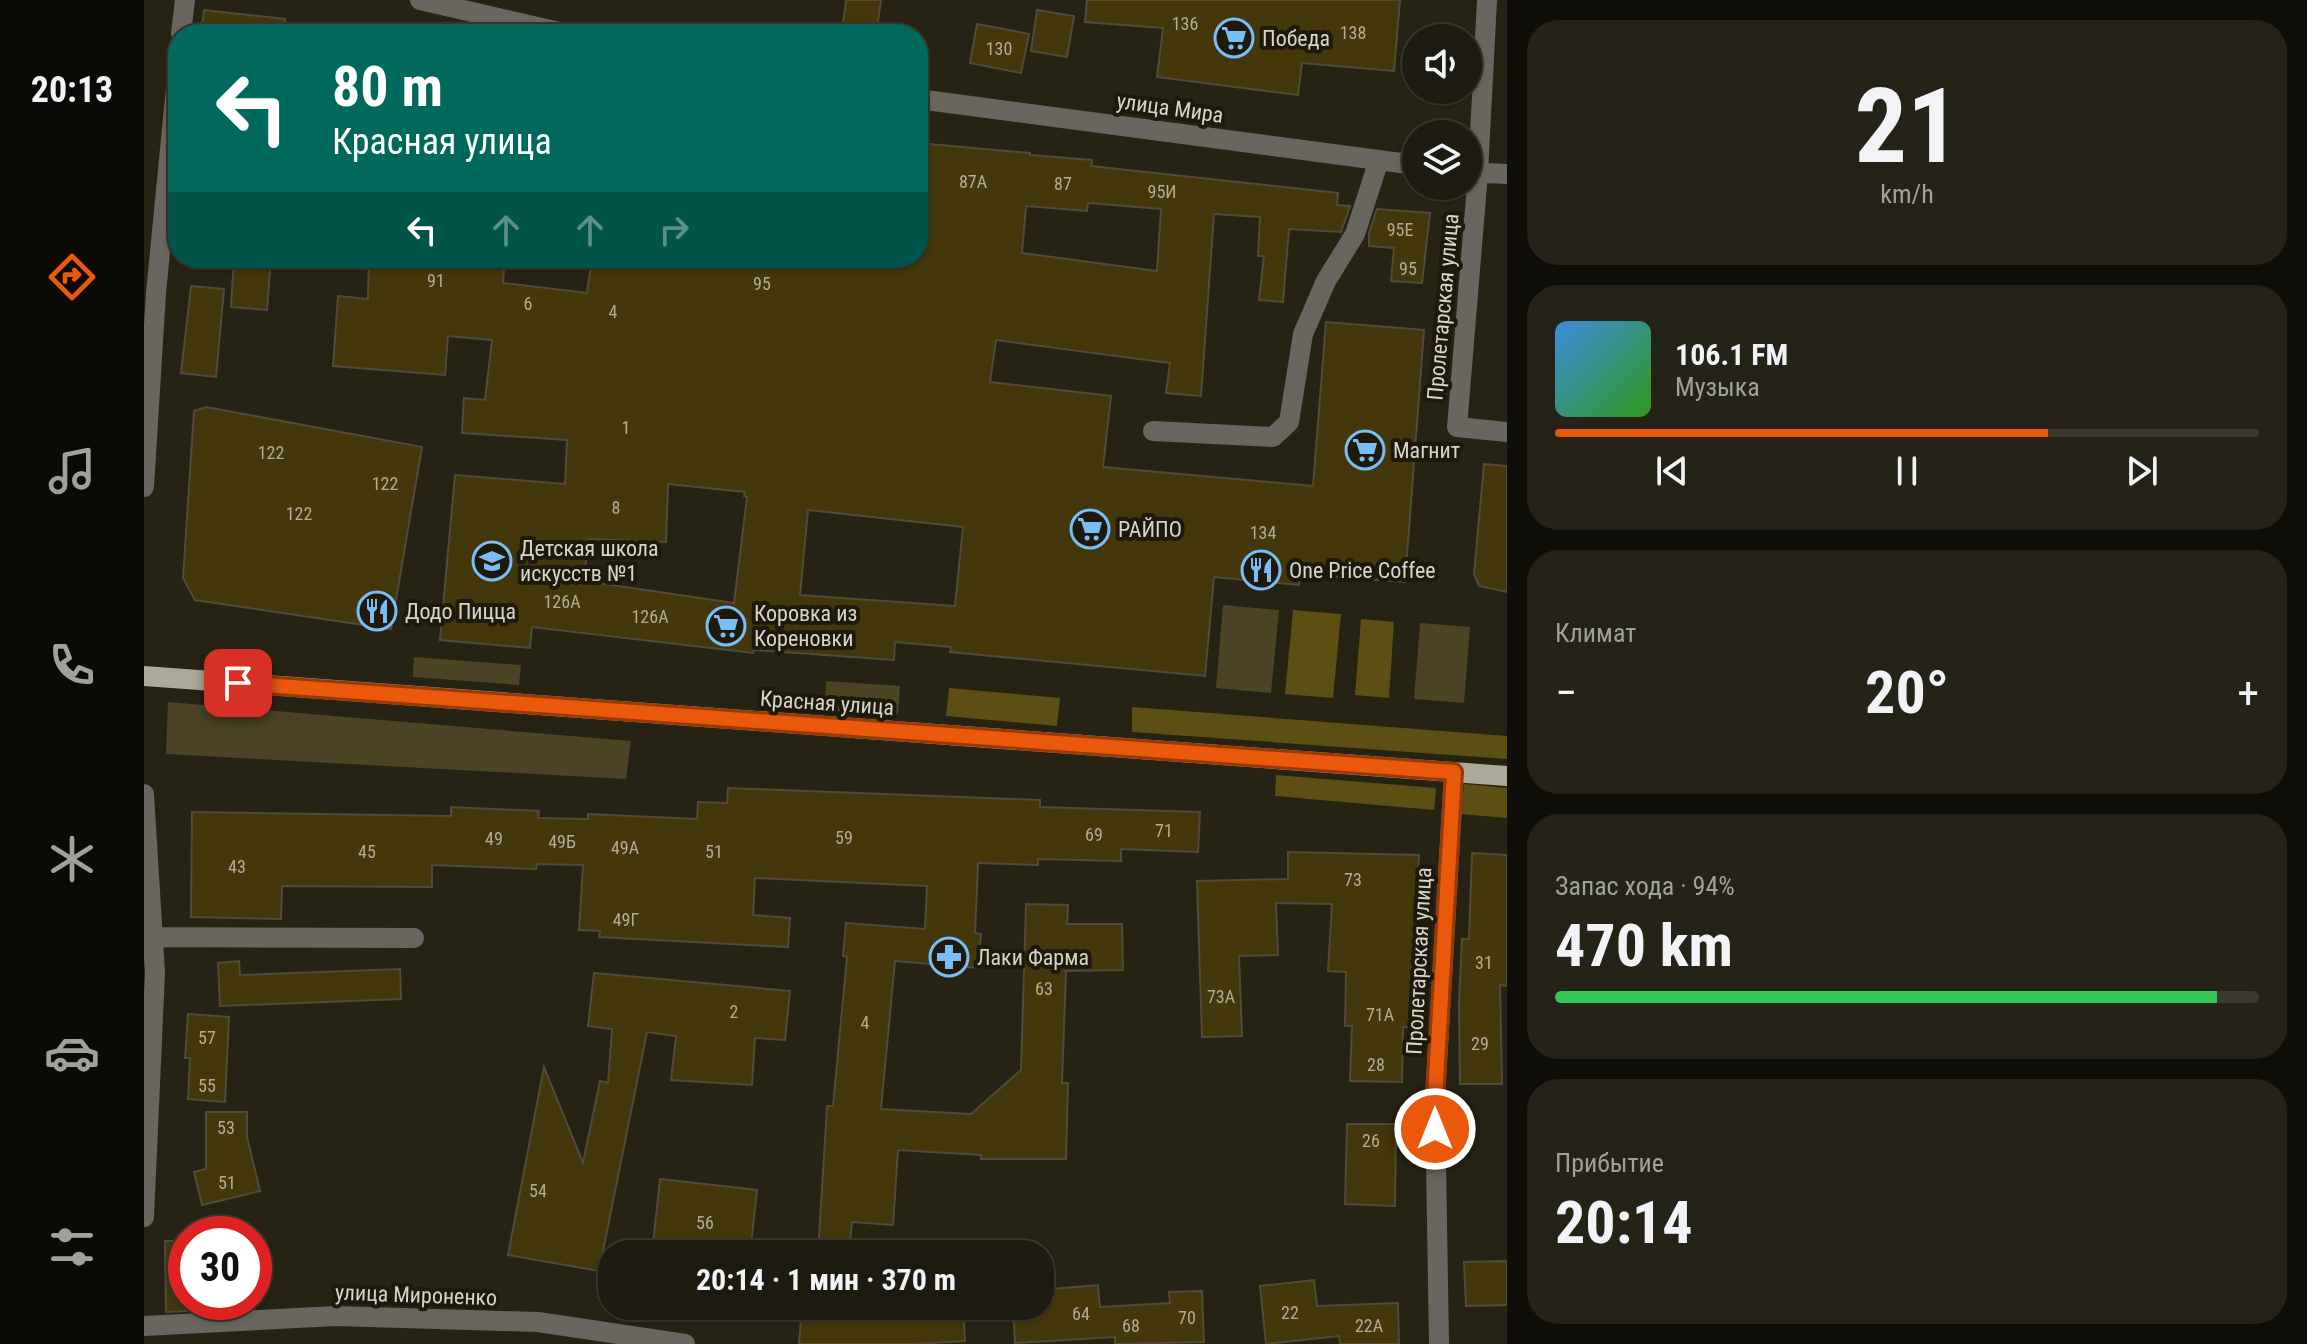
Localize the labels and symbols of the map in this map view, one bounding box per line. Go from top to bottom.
house number: 136 [1172,13,1198,34]
supermarket icon: Победа [1213,17,1255,59]
house number: 138 [1340,22,1366,43]
place label: Победа [1262,26,1330,51]
house number: 130 [986,38,1012,59]
street label: улица Мира [1115,88,1225,128]
house number: 87А [959,171,988,192]
house number: 87 [1054,173,1072,194]
house number: 95И [1148,181,1176,202]
street label: Пролетарская улица [1422,213,1464,401]
house number: 95Е [1387,219,1413,240]
house number: 95 [1399,258,1417,279]
house number: 91 [427,270,445,291]
house number: 95 [753,273,771,294]
house number: 6 [524,293,532,314]
house number: 4 [609,301,618,322]
house number: 1 [622,417,630,438]
supermarket icon: Магнит [1344,429,1386,471]
place label: Магнит [1393,438,1460,463]
house number: 122 [258,442,284,463]
house number: 122 [372,473,398,494]
house number: 8 [612,497,620,518]
house number: 122 [286,503,312,524]
supermarket icon: РАЙПО [1069,508,1111,550]
place label: РАЙПО [1118,517,1182,542]
house number: 134 [1250,522,1276,543]
place label: Детская школа искусств №1 [520,536,659,586]
school or university icon: Детская школа искусств №1 [471,540,513,582]
restaurant icon: One Price Coffee [1240,549,1282,591]
place label: One Price Coffee [1289,558,1436,583]
restaurant icon: Додо Пицца [356,590,398,632]
house number: 126А [543,591,581,612]
place label: Додо Пицца [405,599,516,624]
place label: Коровка из Кореновки [754,601,857,651]
supermarket icon: Коровка из Кореновки [705,605,747,647]
house number: 126А [631,606,669,627]
pin [204,649,272,717]
street label: Красная улица [759,686,895,720]
house number: 71 [1155,820,1173,841]
house number: 69 [1085,824,1103,845]
house number: 59 [835,827,853,848]
house number: 49 [485,828,503,849]
house number: 49Б [548,831,576,852]
house number: 49А [611,837,640,858]
house number: 45 [358,841,376,862]
house number: 51 [705,841,723,862]
house number: 43 [228,856,246,877]
street label: Пролетарская улица [1402,867,1436,1055]
house number: 73 [1344,869,1362,890]
house number: 49Г [613,909,639,930]
pharmacy icon: Лаки Фарма [928,936,970,978]
place label: Лаки Фарма [977,945,1089,970]
house number: 31 [1475,952,1493,973]
house number: 63 [1035,978,1053,999]
house number: 73А [1207,986,1236,1007]
house number: 2 [730,1001,739,1022]
house number: 71А [1366,1004,1395,1025]
house number: 4 [861,1012,870,1033]
house number: 57 [198,1027,216,1048]
house number: 29 [1471,1033,1489,1054]
house number: 28 [1367,1054,1385,1075]
house number: 55 [198,1075,216,1096]
position arrow [1393,1087,1477,1171]
house number: 53 [217,1117,235,1138]
house number: 26 [1362,1130,1380,1151]
house number: 51 [218,1172,236,1193]
house number: 54 [529,1180,547,1201]
house number: 56 [696,1212,714,1233]
speed limit sign: 30 [168,1216,272,1320]
street label: улица Мироненко [335,1280,497,1310]
house number: 22 [1281,1302,1299,1323]
house number: 64 [1072,1303,1090,1324]
house number: 70 [1178,1307,1196,1328]
house number: 68 [1122,1315,1140,1336]
house number: 22А [1355,1315,1384,1336]

